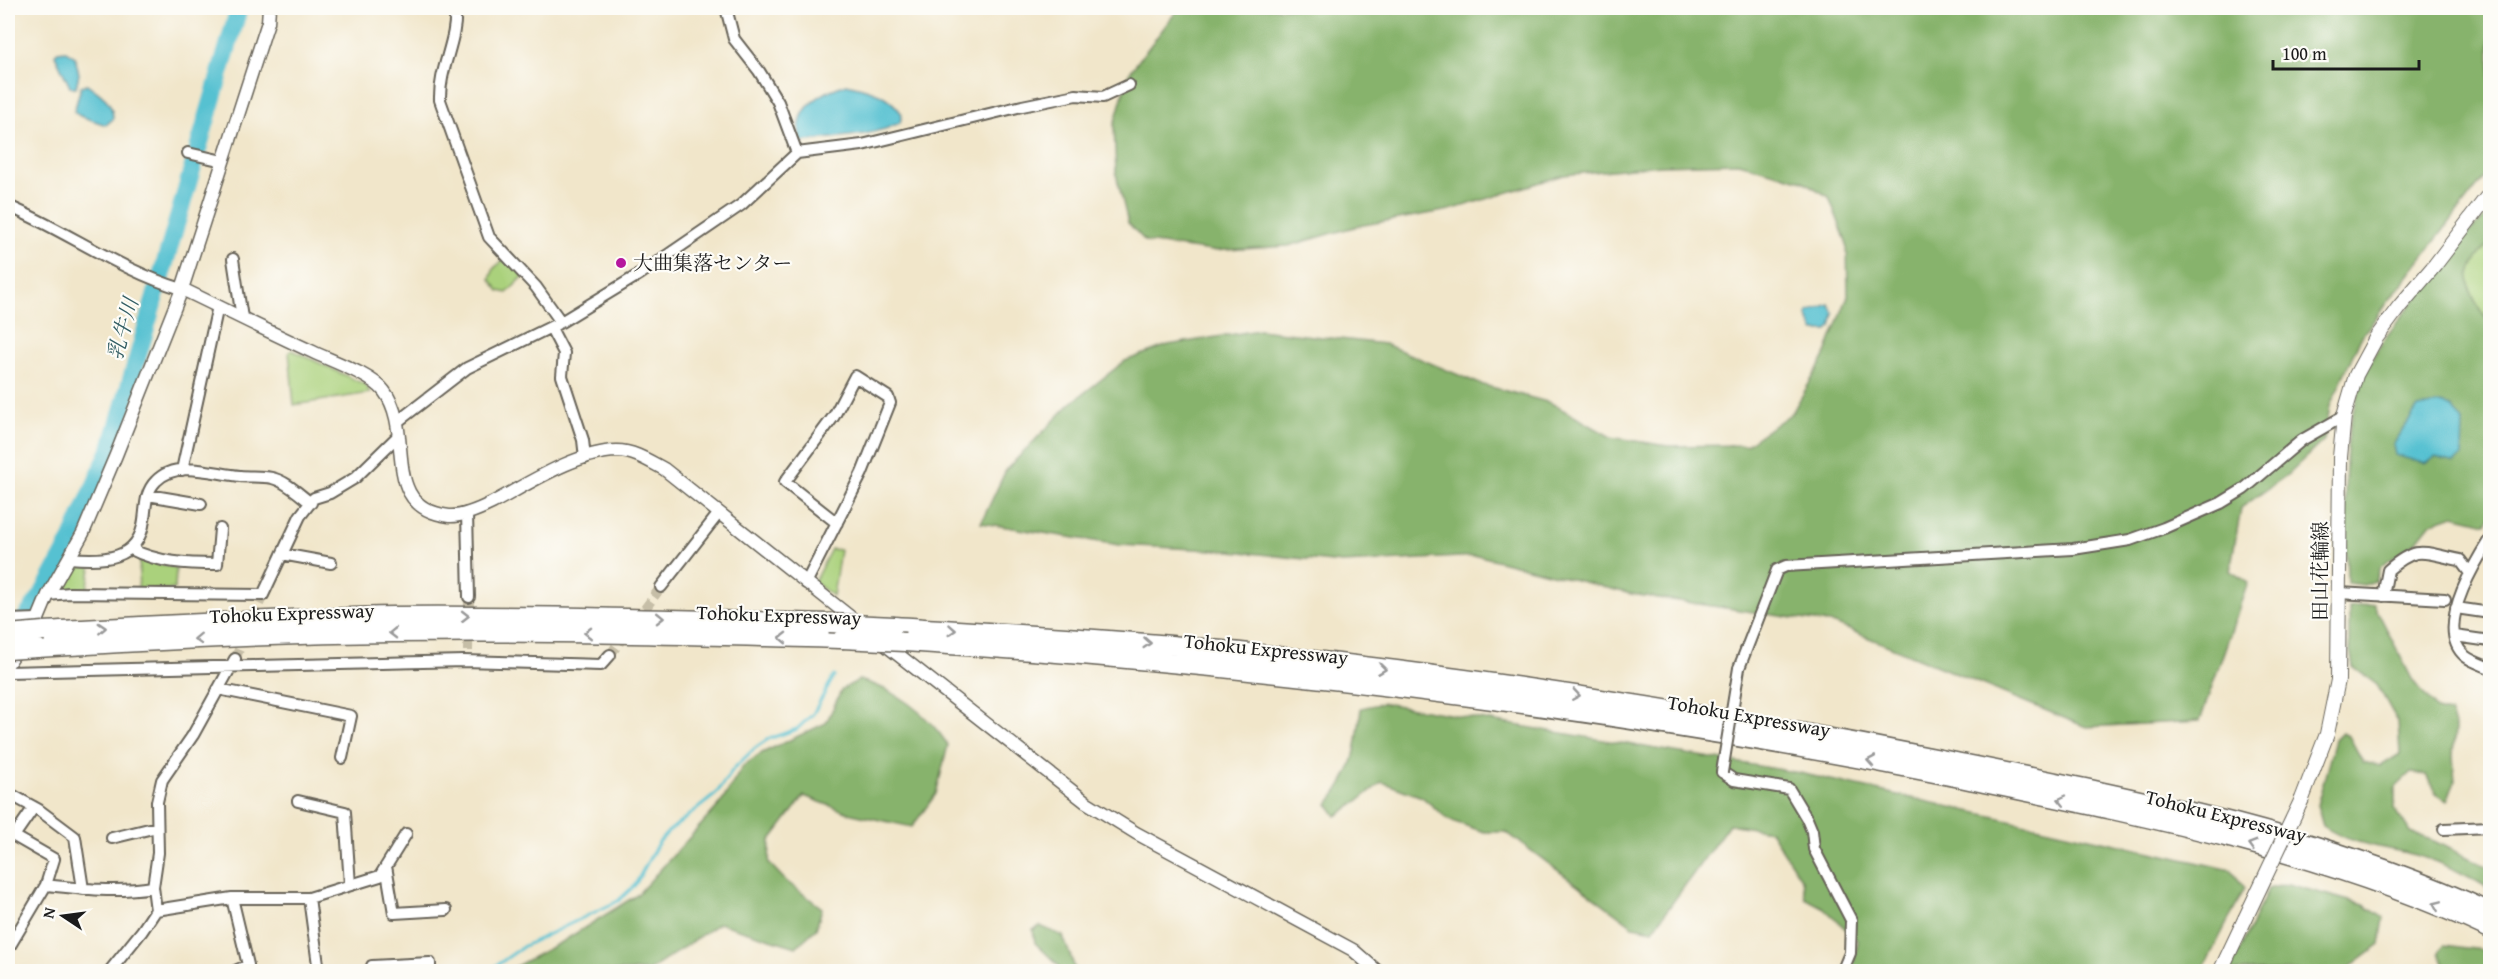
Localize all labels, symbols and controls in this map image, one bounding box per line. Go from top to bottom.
scale bar [2273,33,2418,71]
text: 100 m [2282,40,2327,67]
place label: 大曲集落センター [633,248,792,277]
marker: 大曲集落センター [614,256,628,270]
water label: 乳牛川 [99,292,147,363]
street label: 田山花輪線 [2305,521,2334,621]
street label: Tohoku Expressway [209,595,375,630]
street label: Tohoku Expressway [696,597,862,632]
one-way arrow [461,610,470,622]
one-way arrow [656,612,665,625]
one-way arrow [98,622,107,635]
one-way arrow [948,623,957,636]
street label: Tohoku Expressway [1182,625,1350,672]
one-way arrow [584,626,593,639]
one-way arrow [389,627,398,639]
one-way arrow [779,631,788,644]
one-way arrow [194,632,203,645]
one-way arrow [1142,637,1151,650]
one-way arrow [1378,662,1387,674]
street label: Tohoku Expressway [1665,687,1833,744]
one-way arrow [1571,688,1580,700]
one-way arrow [1866,755,1876,768]
street label: Tohoku Expressway [2143,781,2310,850]
one-way arrow [2057,794,2067,807]
one-way arrow [2247,839,2257,852]
north arrow [33,886,93,946]
one-way arrow [2432,900,2443,912]
text: N [35,904,61,921]

